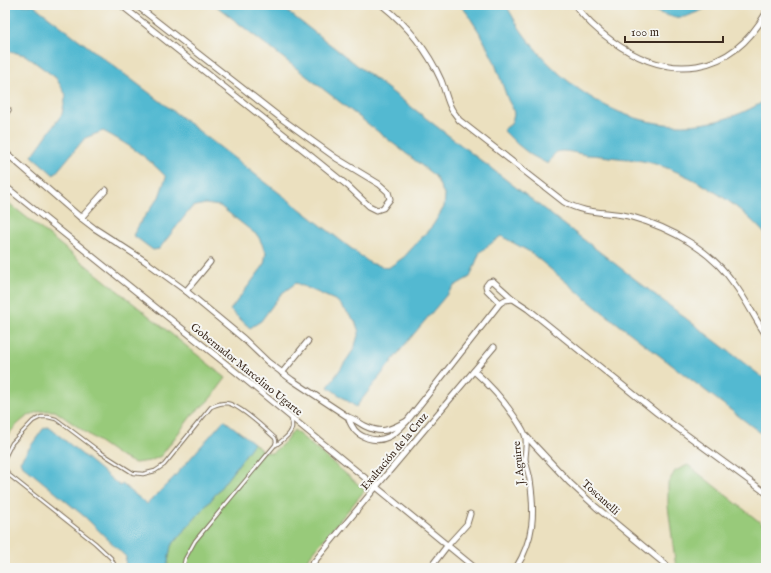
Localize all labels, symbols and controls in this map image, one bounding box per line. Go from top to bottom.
scale bar [625,18,723,44]
text: 100 m [631,25,659,40]
street label: Gobernador Marcelino Ugarte [188,320,305,419]
street label: Exaltación de la Cruz [358,410,431,493]
street label: J. Aguirre [510,440,528,488]
street label: Toscanelli [578,477,622,518]

